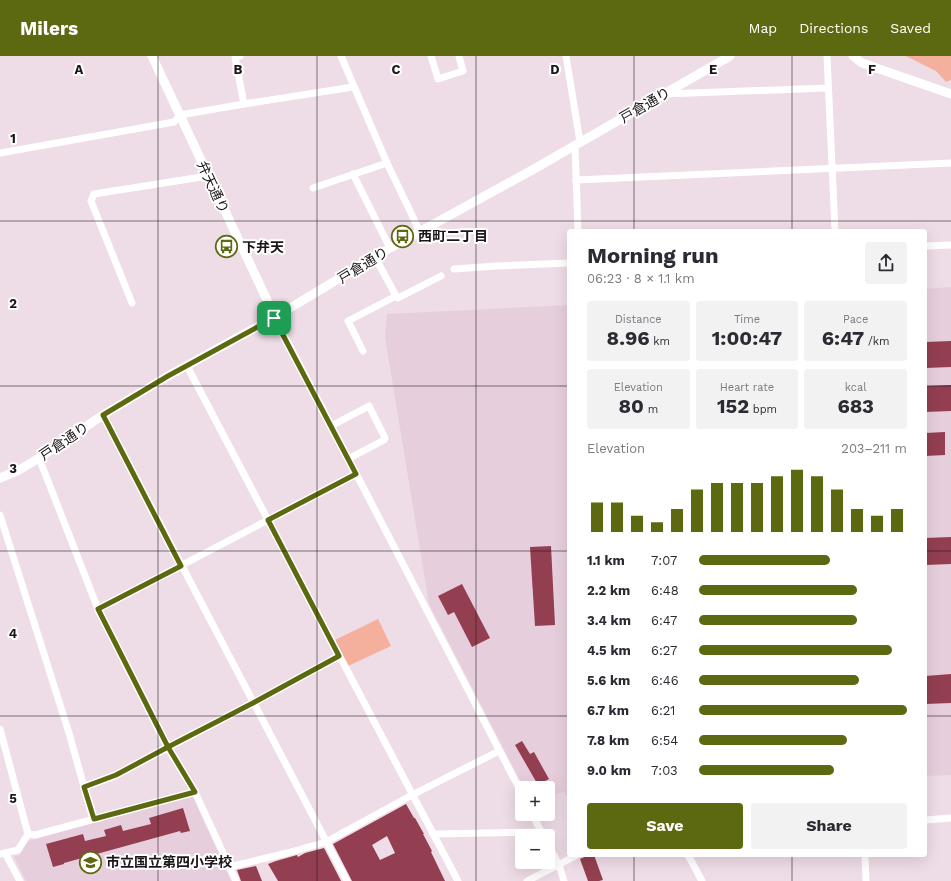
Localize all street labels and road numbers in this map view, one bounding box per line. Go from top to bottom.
street label: 戸倉通り [617,84,673,126]
street label: 弁天通り [194,158,232,216]
street label: 戸倉通り [335,244,391,286]
street label: 戸倉通り [36,419,92,463]

